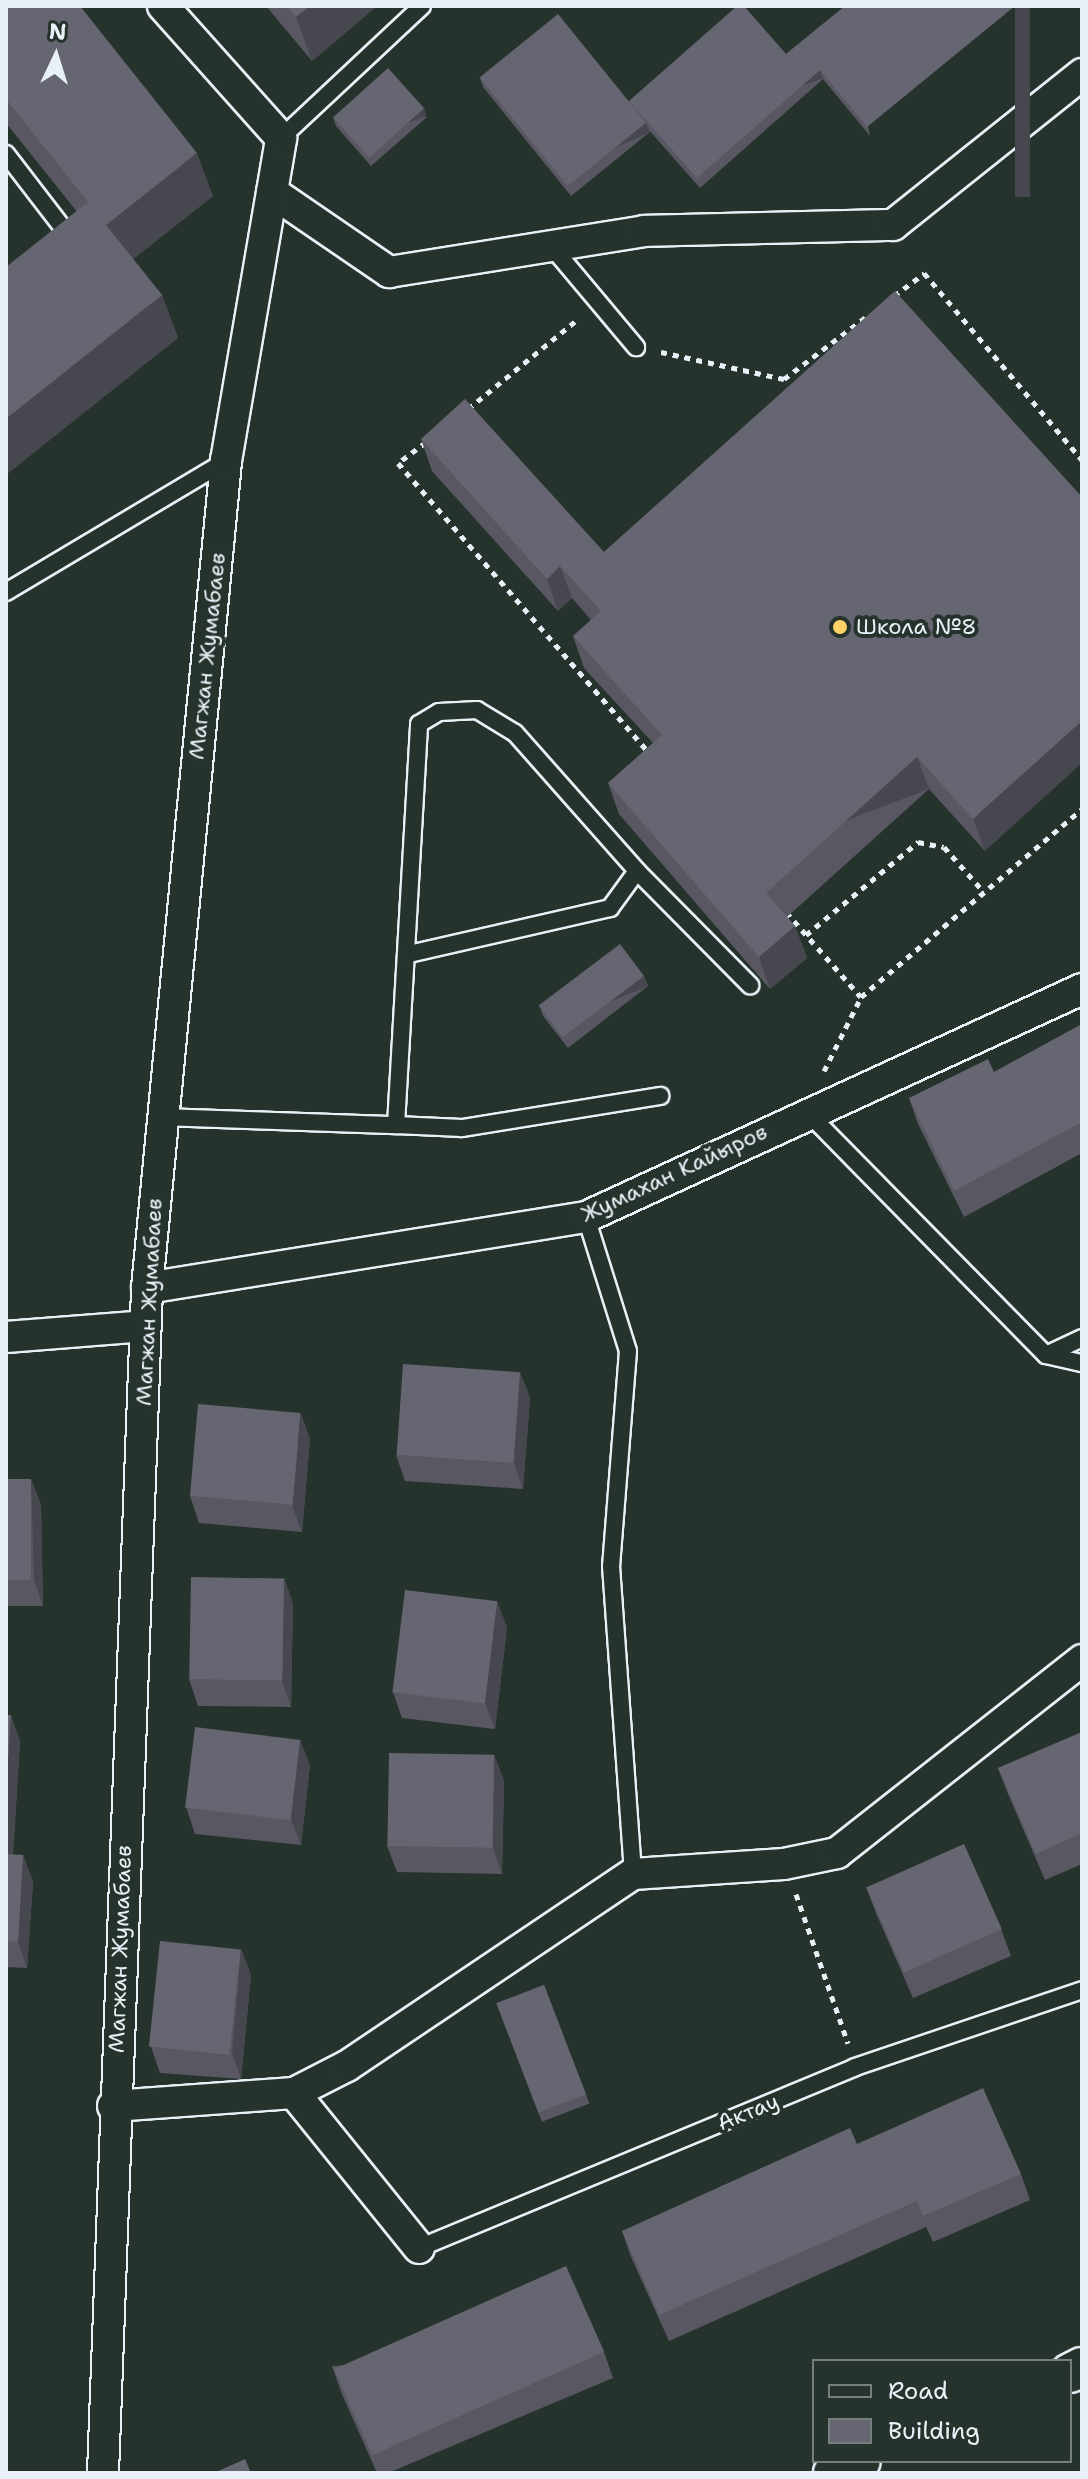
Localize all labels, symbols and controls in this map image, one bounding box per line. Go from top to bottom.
north arrow [16,16,96,96]
text: N [48,16,67,47]
street label: Магжан Жумабаев [183,551,231,761]
place label: Школа №8 [856,614,977,640]
marker: Школа №8 [831,618,849,636]
street label: Жумахан Кайыров [577,1118,771,1228]
street label: Магжан Жумабаев [130,1197,168,1407]
street label: Магжан Жумабаев [103,1845,137,2053]
street label: Актау [713,2088,783,2136]
legend [812,2359,1072,2463]
text: Road [888,2375,948,2407]
text: Building [888,2415,980,2447]

